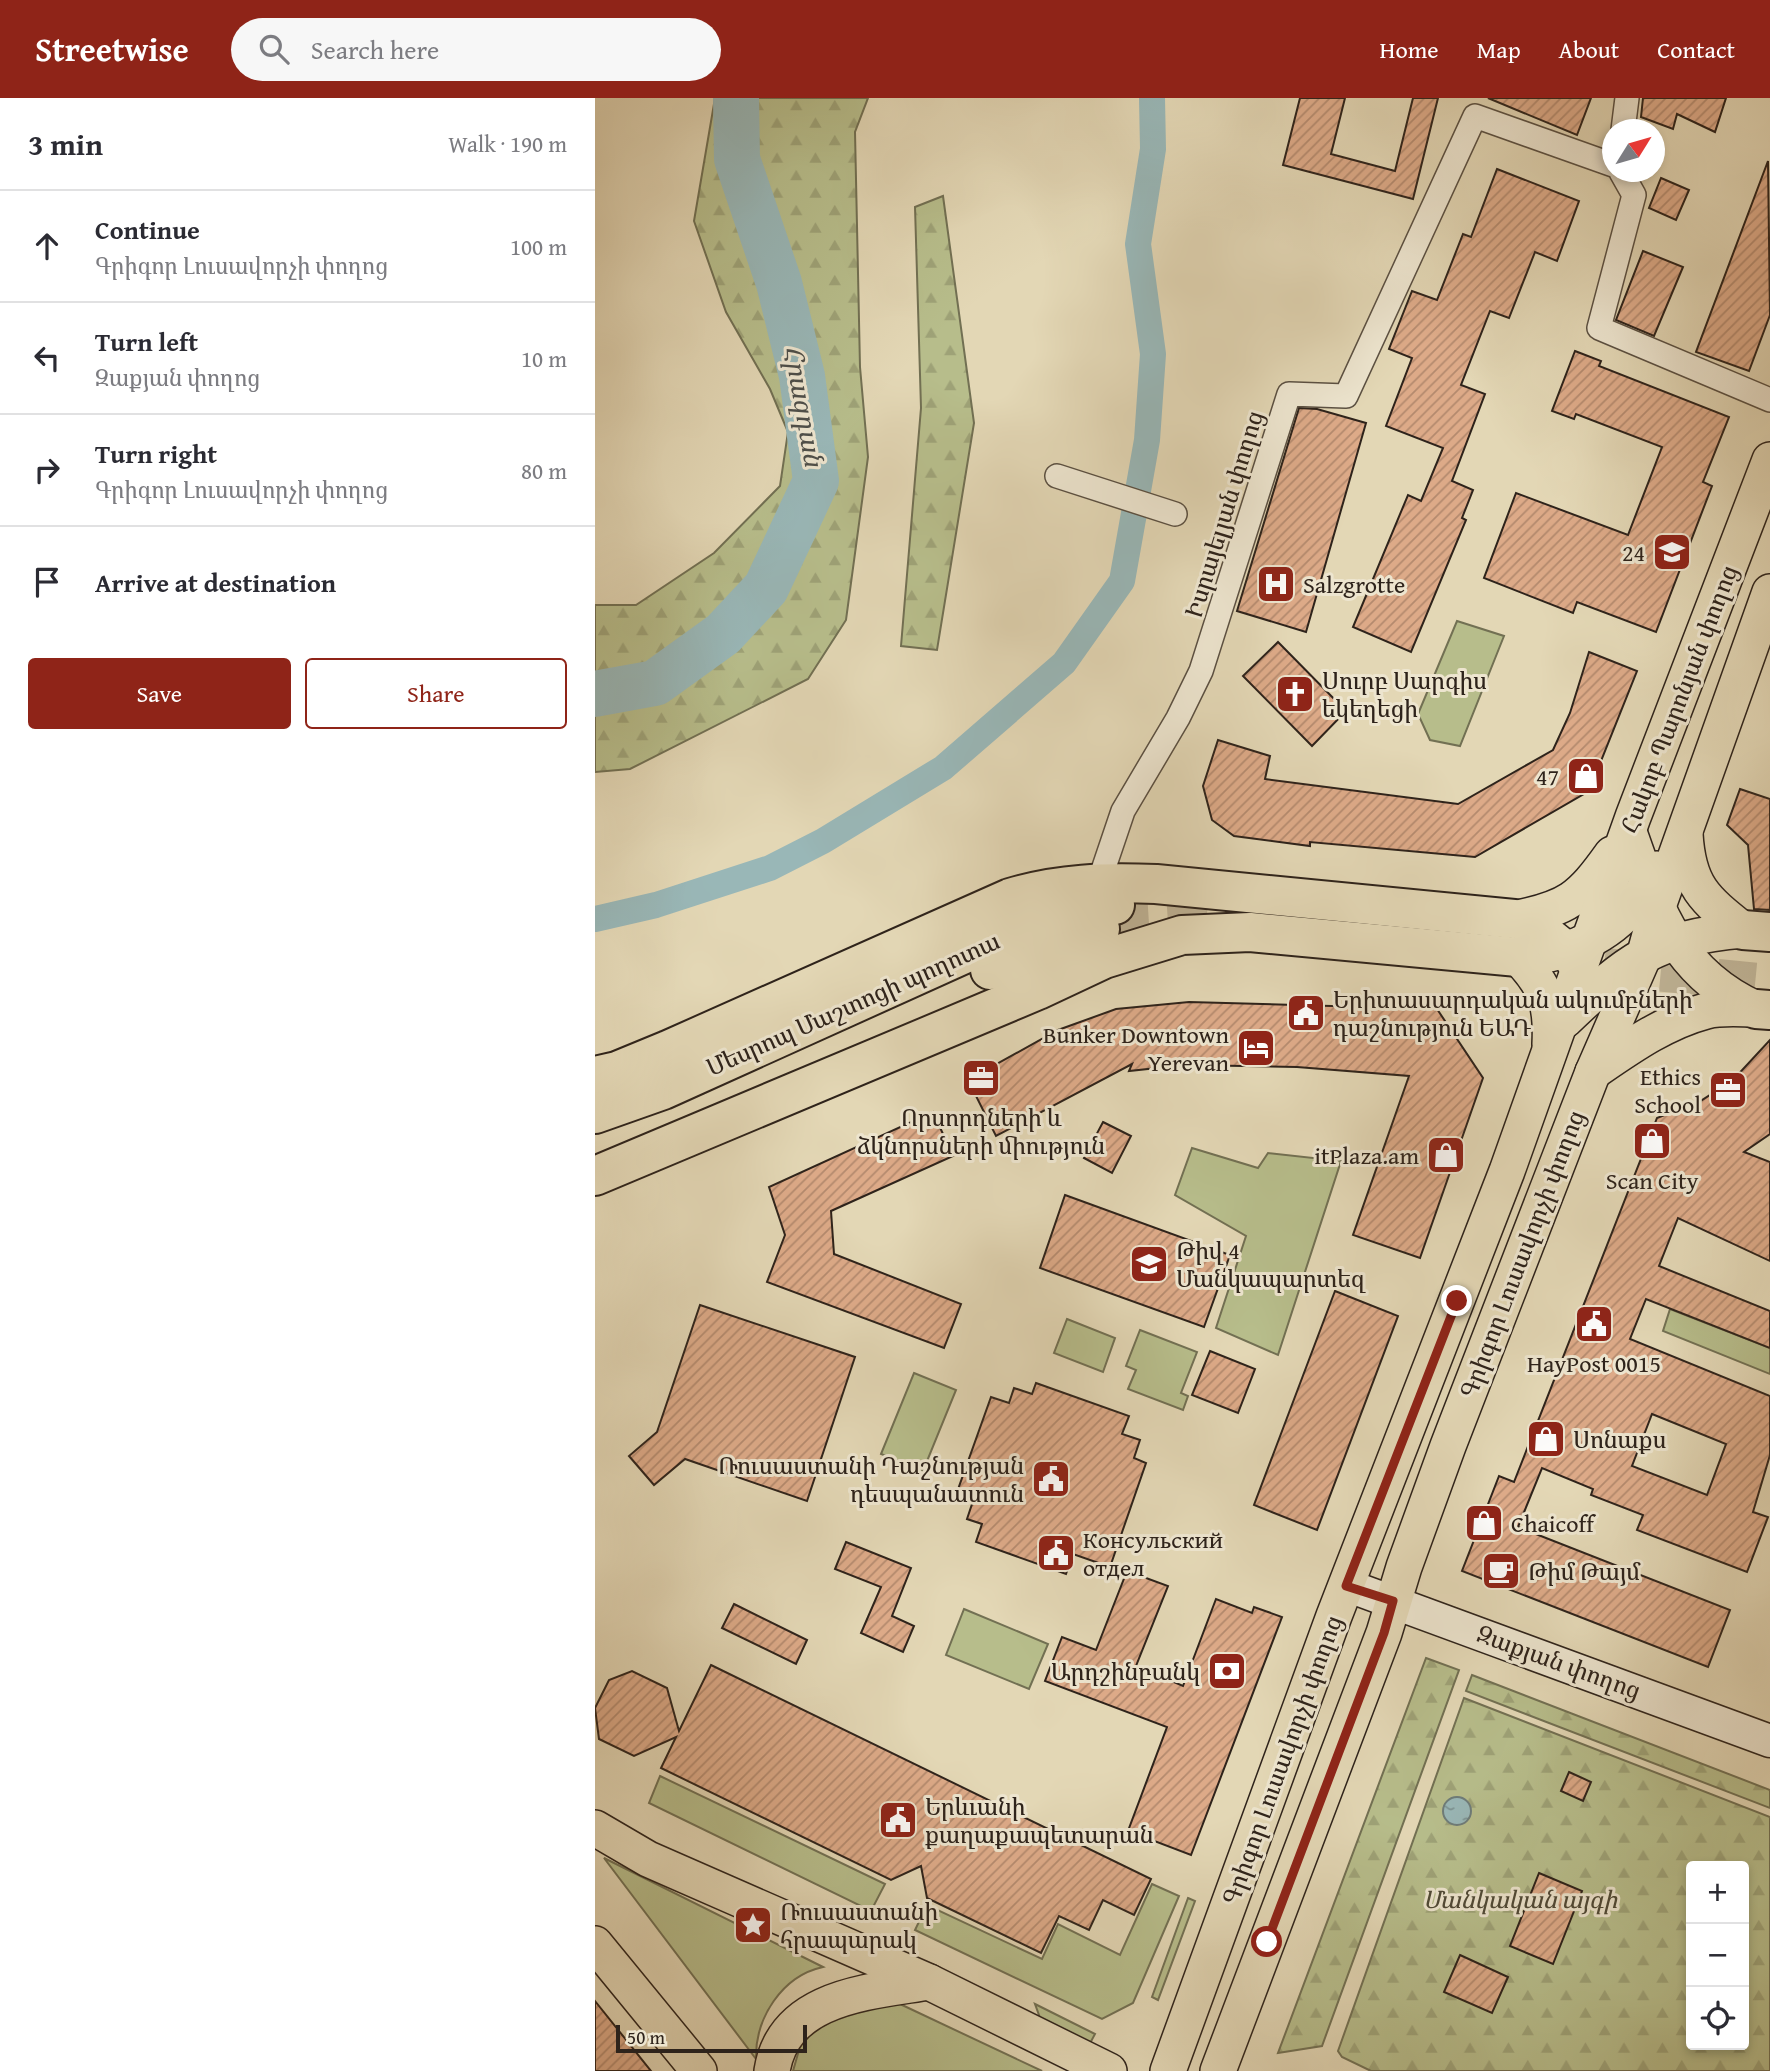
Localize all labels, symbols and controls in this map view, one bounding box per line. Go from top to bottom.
search box [231,18,721,81]
text: Streetwise [35,25,189,73]
icon: search [255,30,293,68]
text: Search here [311,30,439,69]
text: Home [1380,32,1439,67]
text: Map [1477,32,1521,67]
text: About [1559,32,1619,67]
text: Contact [1657,32,1735,67]
north arrow [1602,119,1665,182]
text: 3 min [28,122,103,166]
text: Walk · 190 m [448,127,567,160]
text: Continue [95,210,200,249]
icon: ahead [28,227,66,265]
text: 100 m [510,230,567,263]
text: Գրիգոր Լուսավորչի փողոց [95,249,388,282]
text: Turn left [95,322,198,361]
icon: left [28,339,66,377]
text: 10 m [521,342,567,375]
water label: Հրազդան [774,343,834,470]
text: Զաքյան փողոց [95,361,260,394]
street label: Իսրայելյան փողոց [1176,406,1272,622]
text: Turn right [95,434,217,473]
icon: right [28,451,66,489]
text: 80 m [521,454,567,487]
text: Գրիգոր Լուսավորչի փողոց [95,473,388,506]
school or university icon: 24 [1651,531,1693,573]
place label: 24 [1622,535,1645,570]
street label: Հակոբ Պարոնյան փողոց [1612,560,1746,838]
icon: arrive [28,563,66,601]
text: Arrive at destination [95,563,336,602]
hospital icon: Salzgrotte [1255,563,1297,605]
place label: Salzgrotte [1303,567,1405,602]
button: Save [28,658,291,729]
button: Share [305,658,567,729]
place label: Սուրբ Սարգիս եկեղեցի [1322,663,1487,726]
church icon: Սուրբ Սարգիս եկեղեցի [1274,673,1316,715]
shop icon: 47 [1565,755,1607,797]
place label: 47 [1536,759,1559,794]
street label: Մեսրոպ Մաշտոցի պողոտա [701,923,1005,1085]
place label: Երիտասարդական ակումբների դաշնություն ԵԱԴ [1333,982,1693,1045]
public building icon: Երիտասարդական ակումբների դաշնություն ԵԱԴ [1285,992,1327,1034]
place label: Bunker Downtown Yerevan [1043,1017,1230,1080]
hotel icon: Bunker Downtown Yerevan [1235,1027,1277,1069]
office icon: Որսորդների և ձկնորսների միություն [960,1057,1002,1099]
place label: Ethics School [1634,1059,1701,1122]
office icon: Ethics School [1707,1069,1749,1111]
place label: Որսորդների և ձկնորսների միություն [857,1100,1105,1163]
street label: Գրիգոր Լուսավորչի փողոց [1451,1105,1593,1403]
shop icon: Scan City [1631,1120,1673,1162]
shop icon: itPlaza.am [1425,1134,1467,1176]
place label: itPlaza.am [1314,1138,1419,1173]
place label: Scan City [1606,1163,1698,1198]
place label: Թիվ 4 Մանկապարտեզ [1176,1233,1366,1296]
school or university icon: Թիվ 4 Մանկապարտեզ [1128,1243,1170,1285]
route end [1441,1285,1472,1316]
public building icon: HayPost 0015 [1573,1303,1615,1345]
place label: HayPost 0015 [1527,1346,1661,1381]
shop icon: Սոնաքս [1525,1418,1567,1460]
place label: Սոնաքս [1573,1422,1666,1457]
place label: Ռուսաստանի Դաշնության դեսպանատուն [718,1448,1024,1511]
public building icon: Ռուսաստանի Դաշնության դեսպանատուն [1030,1458,1072,1500]
shop icon: Chaicoff [1463,1502,1505,1544]
place label: Chaicoff [1511,1506,1596,1541]
place label: Консульский отдел [1083,1522,1223,1585]
public building icon: Консульский отдел [1035,1532,1077,1574]
cafe icon: Թիմ Թայմ [1480,1550,1522,1592]
place label: Թիմ Թայմ [1528,1554,1641,1589]
street label: Գրիգոր Լուսավորչի փողոց [1213,1610,1351,1910]
street label: Զաքյան փողոց [1472,1616,1646,1708]
bank icon: Արդշինբանկ [1206,1650,1248,1692]
place label: Արդշինբանկ [1051,1654,1200,1689]
place label: Երևւանի քաղաքապետարան [925,1789,1154,1852]
public building icon: Երևւանի քաղաքապետարան [877,1799,919,1841]
map controls [1686,1861,1749,2050]
button: + [1686,1861,1749,1924]
park label: Մանկական այգի [1423,1882,1618,1917]
place label: Ռուսաստանի հրապարակ [780,1894,938,1957]
place icon: Ռուսաստանի հրապարակ [732,1904,774,1946]
button: − [1686,1924,1749,1987]
route start [1251,1926,1282,1957]
button: locate [1686,1987,1749,2050]
scale bar [616,2022,807,2054]
text: 50 m [627,2023,665,2051]

